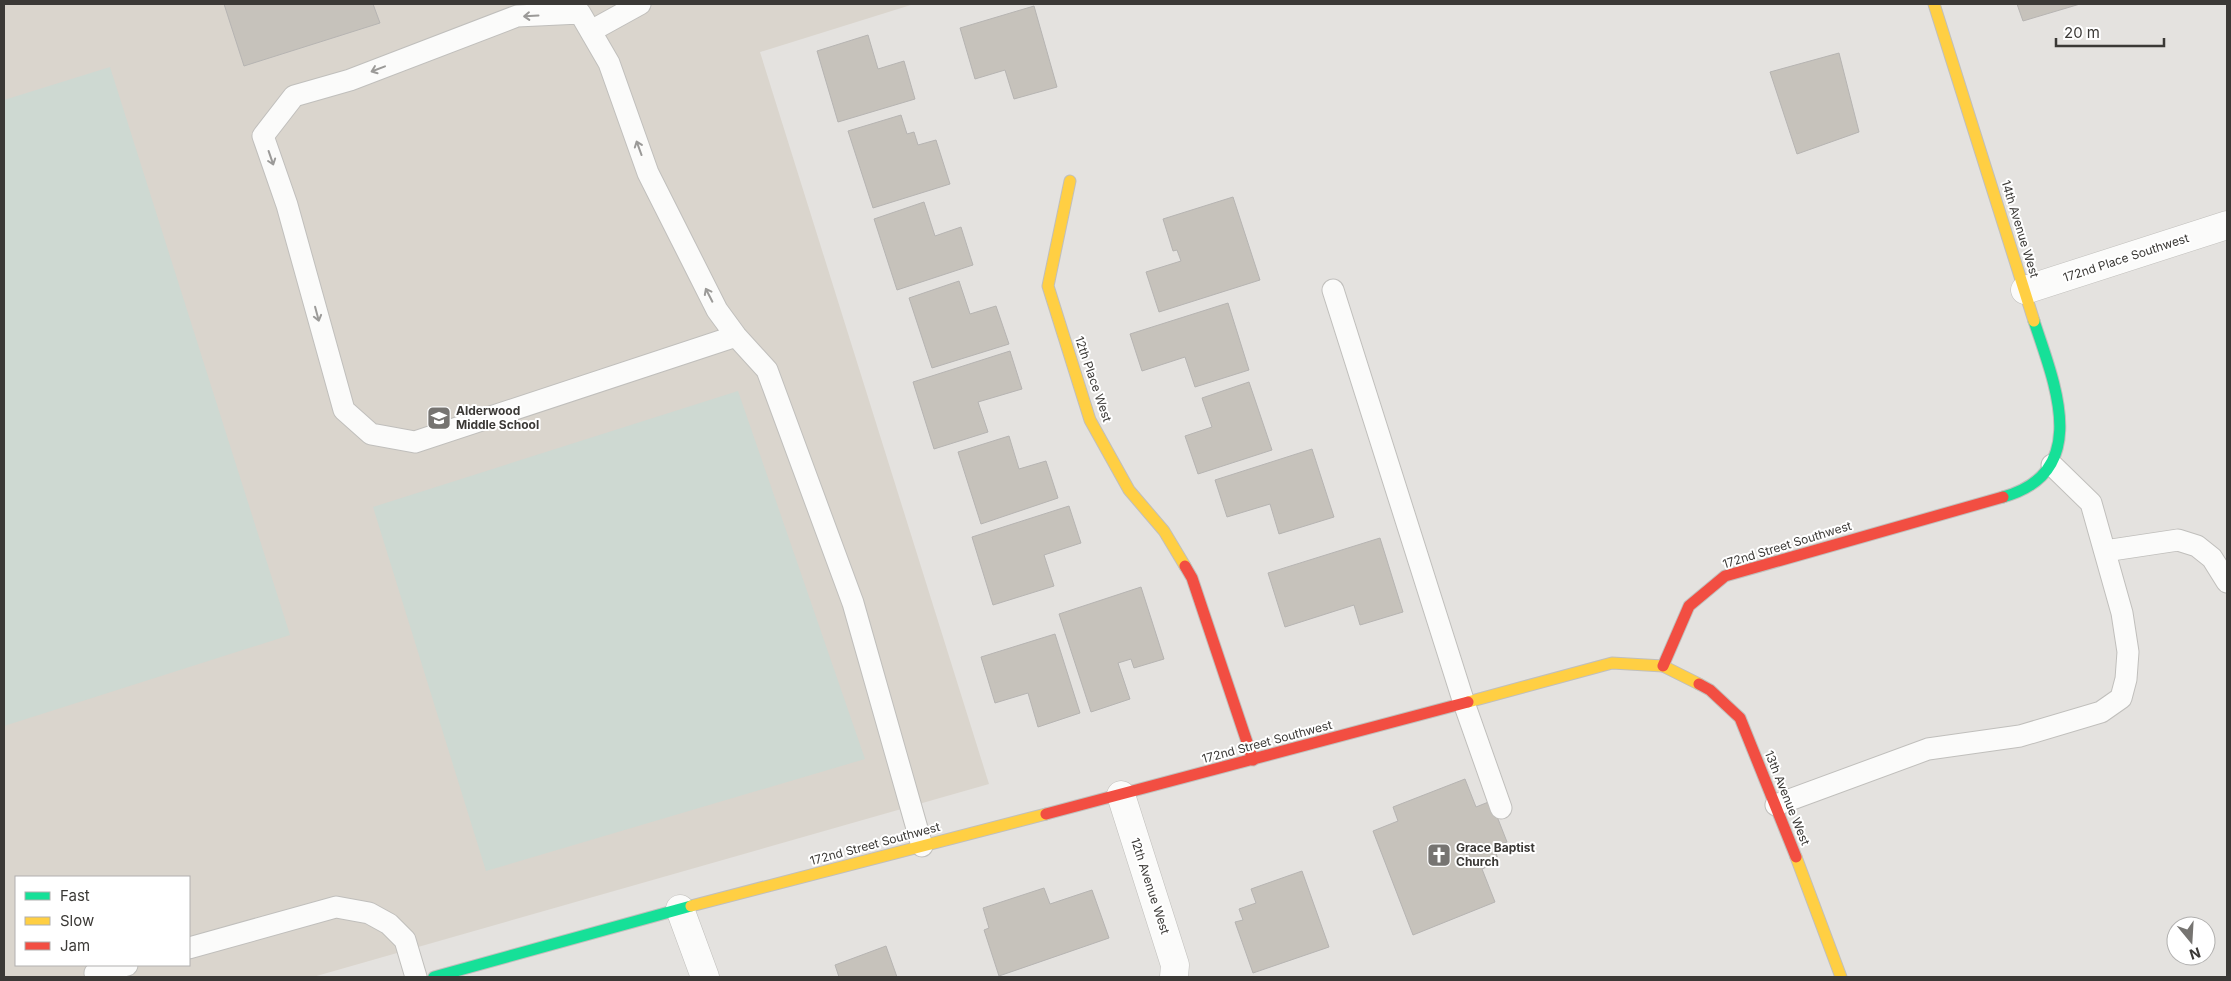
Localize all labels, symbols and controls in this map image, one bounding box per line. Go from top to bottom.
one-way arrow [523,11,539,20]
scale bar [2056,15,2164,47]
text: 20 m [2064,23,2100,42]
one-way arrow [371,65,387,74]
one-way arrow [634,140,644,156]
one-way arrow [267,150,276,165]
street label: 14th Avenue West [1999,178,2042,279]
street label: 172nd Place Southwest [2061,230,2191,285]
one-way arrow [704,288,713,303]
one-way arrow [313,305,322,321]
street label: 12th Place West [1072,334,1115,424]
place label: Alderwood Middle School [456,403,539,432]
school or university icon: Alderwood Middle School [426,405,452,431]
street label: 172nd Street Southwest [1721,518,1853,571]
street label: 172nd Street Southwest [1200,717,1334,766]
street label: 13th Avenue West [1762,748,1813,847]
street label: 172nd Street Southwest [808,819,942,868]
street label: 12th Avenue West [1128,836,1173,936]
place label: Grace Baptist Church [1456,840,1536,869]
church icon: Grace Baptist Church [1426,842,1452,868]
legend [15,876,190,966]
text: Fast [60,886,90,905]
text: Slow [60,911,94,930]
north arrow [2166,916,2216,966]
text: Jam [60,936,90,955]
text: N [2187,944,2203,964]

